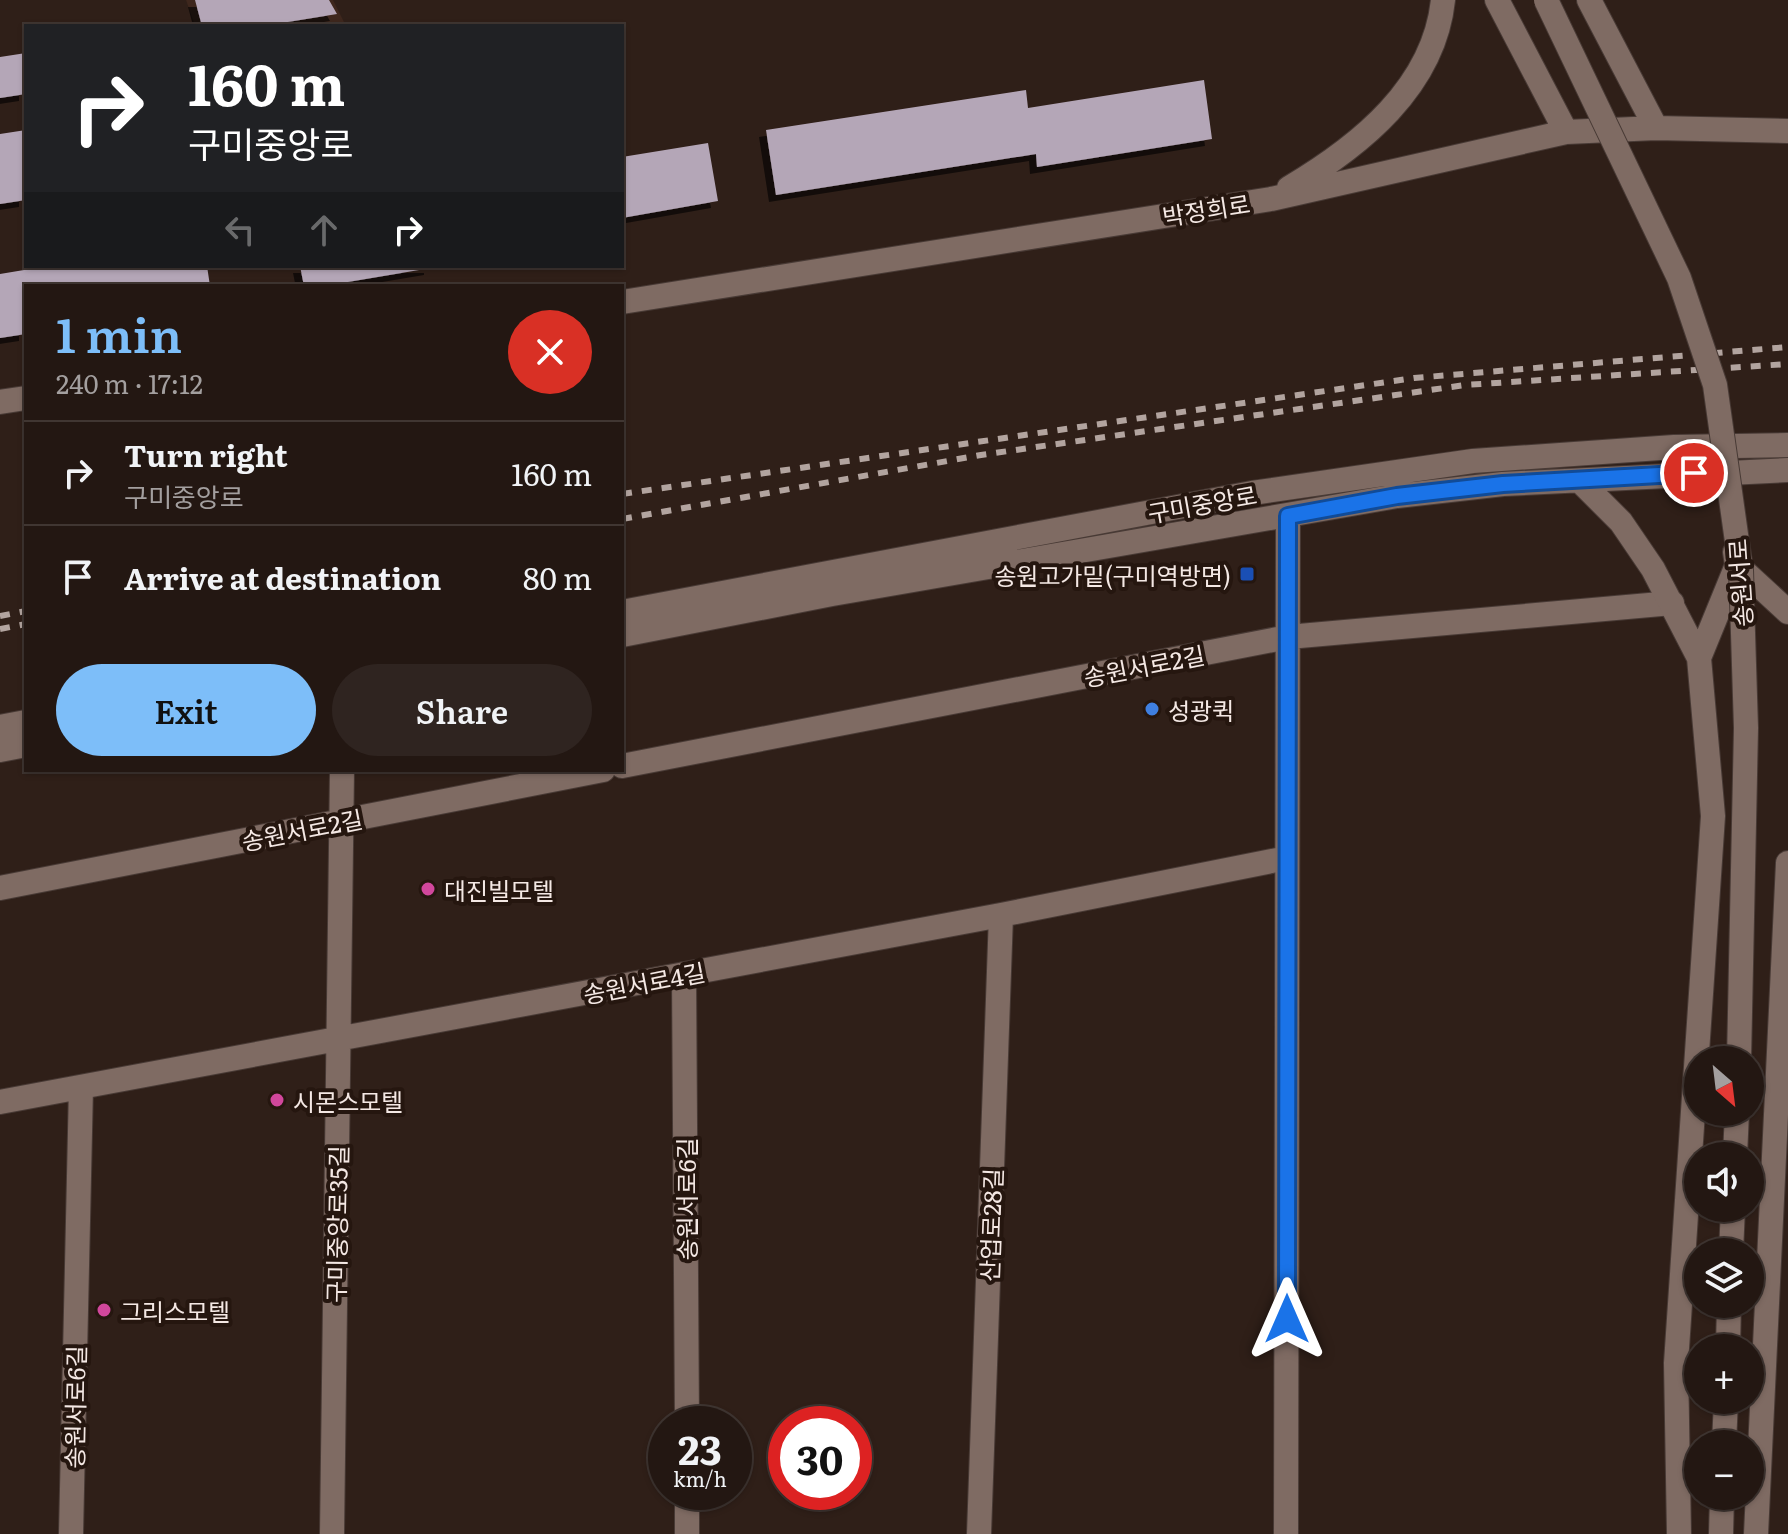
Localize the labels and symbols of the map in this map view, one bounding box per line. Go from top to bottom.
street label: 박정희로 [1160,185,1252,233]
pin [1660,439,1728,507]
street label: 구미중앙로 [1145,476,1259,530]
street label: 송원서로 [1718,538,1760,628]
place label: 송원고가밑(구미역방면) [994,557,1231,592]
marker: 송원고가밑(구미역방면) [1238,565,1256,583]
street label: 송원서로2길 [1080,636,1208,694]
place label: 성광퀵 [1168,692,1234,727]
marker: 성광퀵 [1143,700,1161,718]
street label: 송원서로2길 [238,800,366,858]
place label: 대진빌모텔 [444,872,554,907]
marker: 대진빌모텔 [419,880,437,898]
street label: 송원서로4길 [580,953,708,1011]
north arrow [1684,1046,1764,1126]
place label: 시몬스모텔 [293,1083,403,1118]
marker: 시몬스모텔 [268,1091,286,1109]
street label: 송원서로6길 [668,1137,703,1261]
street label: 구미중앙로35길 [317,1145,355,1303]
street label: 산업로28길 [971,1168,1009,1282]
position arrow [1245,1277,1329,1361]
place label: 그리스모텔 [120,1293,230,1328]
marker: 그리스모텔 [95,1301,113,1319]
street label: 송원서로6길 [55,1345,93,1469]
speed limit sign: 30 [768,1406,872,1510]

